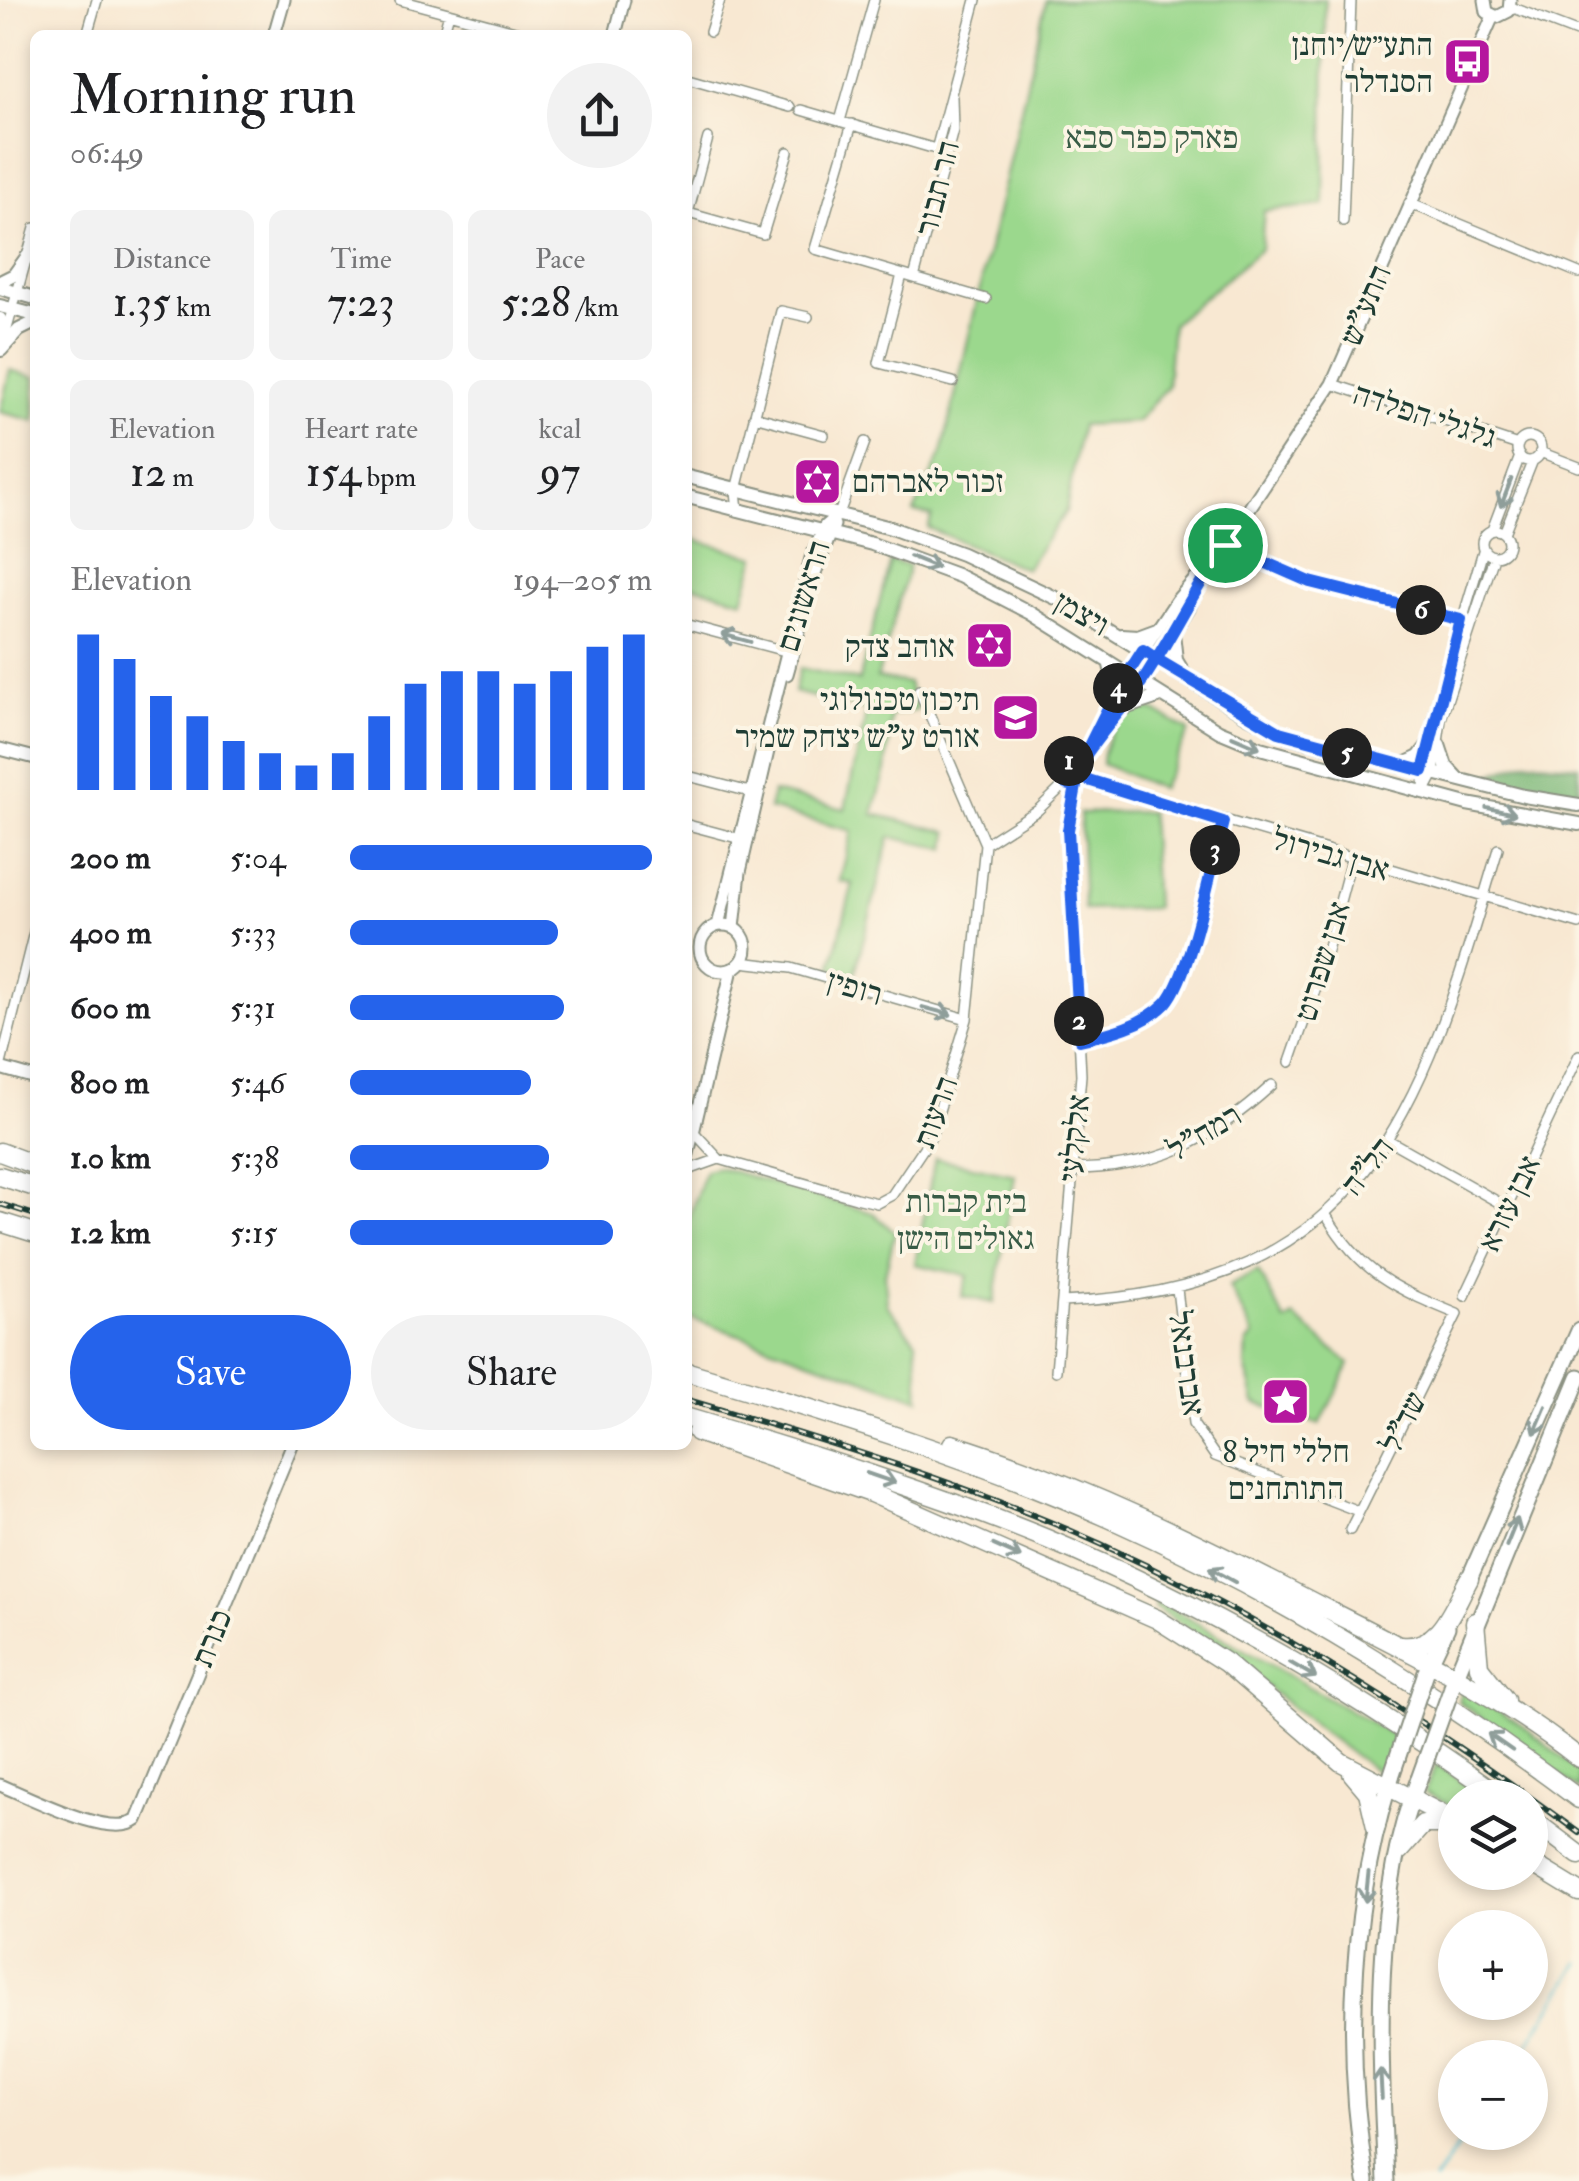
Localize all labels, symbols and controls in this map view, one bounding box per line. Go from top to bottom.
place label: התע״ש/יוחנן הסנדלר [1292,25,1433,102]
bus stop icon: התע״ש/יוחנן הסנדלר [1442,36,1494,88]
text: Morning run [70,61,356,130]
button: share [547,63,652,168]
park label: פארק כפר סבא [1066,118,1238,158]
text: 06:49 [70,133,144,173]
street label: הר תבור [907,137,969,240]
text: Distance [113,242,211,277]
text: Time [330,242,392,277]
text: Pace [535,242,585,277]
street label: התע"ש [1331,259,1401,352]
text: 1.35 [113,277,170,329]
text: 7:23 [327,277,395,329]
text: 5:28 [501,277,571,329]
text: km [170,290,211,325]
text: /km [571,290,619,325]
street label: גלגלי הפלדה [1348,374,1501,458]
text: Elevation [109,412,215,447]
text: Heart rate [304,412,418,447]
text: kcal [539,412,581,447]
text: 12 [130,447,166,499]
text: 154 [306,447,361,499]
text: 97 [540,447,580,499]
synagogue icon: זכור לאברהם [791,455,843,507]
text: m [166,460,194,495]
text: bpm [361,460,416,495]
place label: זכור לאברהם [852,462,1004,502]
one-way arrow [1496,477,1514,508]
pin [1183,503,1268,588]
icon: arrive [1198,518,1253,573]
street label: הראשונים [768,536,840,657]
one-way arrow [908,554,938,572]
text: Elevation [70,560,192,600]
text: 194–205 m [513,560,652,600]
street label: ויצמן [1047,582,1116,646]
pin: 6 [1396,585,1446,635]
text: 6 [1414,592,1428,627]
synagogue icon: אוהב צדק [964,620,1016,672]
place label: אוהב צדק [845,627,955,667]
one-way arrow [721,628,753,646]
pin: 4 [1093,663,1143,713]
text: 4 [1110,670,1126,705]
place label: תיכון טכנולוגי אורט ע"ש יצחק שמיר [735,680,980,757]
school or university icon: תיכון טכנולוגי אורט ע"ש יצחק שמיר [989,691,1041,743]
pin: 5 [1322,728,1372,778]
one-way arrow [1230,735,1261,753]
text: 5 [1341,735,1353,770]
pin: 1 [1044,736,1094,786]
text: 1 [1064,743,1074,778]
one-way arrow [1484,803,1516,821]
street label: אבן גבירול [1267,819,1394,891]
pin: 3 [1190,825,1240,875]
text: 3 [1210,832,1220,867]
text: 200 m [70,838,151,878]
text: 5:04 [230,838,286,878]
street label: אבן שפרוט [1286,896,1360,1026]
text: 400 m [70,913,152,953]
text: 5:33 [230,913,277,953]
street label: רופין [822,961,887,1015]
text: 600 m [70,988,151,1028]
text: 5:31 [230,988,276,1028]
pin: 2 [1054,996,1104,1046]
one-way arrow [921,1003,953,1021]
text: 2 [1072,1003,1086,1038]
text: 800 m [70,1063,149,1103]
text: 5:46 [230,1063,285,1103]
street label: הרעות [904,1071,967,1154]
street label: אלקלעי [1051,1092,1099,1184]
street label: רמח"ל [1160,1095,1249,1170]
street label: הל"ה [1332,1129,1403,1204]
text: 1.0 km [70,1138,151,1178]
text: 5:38 [230,1138,279,1178]
street label: אבן עזרא [1470,1149,1550,1258]
park label: בית קברות גאולים הישן [897,1182,1035,1259]
text: 1.2 km [70,1213,151,1253]
text: 5:15 [230,1213,277,1253]
street label: אברבנאל [1159,1308,1213,1419]
button: Save [70,1315,351,1430]
button: Share [371,1315,652,1430]
place icon: 8 חללי חיל התותחנים [1260,1375,1312,1427]
street label: שד"ל [1372,1385,1436,1460]
one-way arrow [1530,1404,1548,1435]
place label: 8 חללי חיל התותחנים [1222,1432,1350,1509]
one-way arrow [864,1470,896,1488]
one-way arrow [1504,1517,1522,1547]
one-way arrow [991,1543,1022,1561]
one-way arrow [1208,1565,1237,1584]
street label: כנרת [182,1604,241,1673]
one-way arrow [1288,1660,1318,1680]
one-way arrow [1487,1732,1515,1753]
map controls [1438,1780,1548,2150]
button: layers [1438,1780,1548,1890]
one-way arrow [1357,1870,1376,1903]
button: + [1438,1910,1548,2020]
button: − [1438,2040,1548,2150]
one-way arrow [1371,2068,1390,2100]

